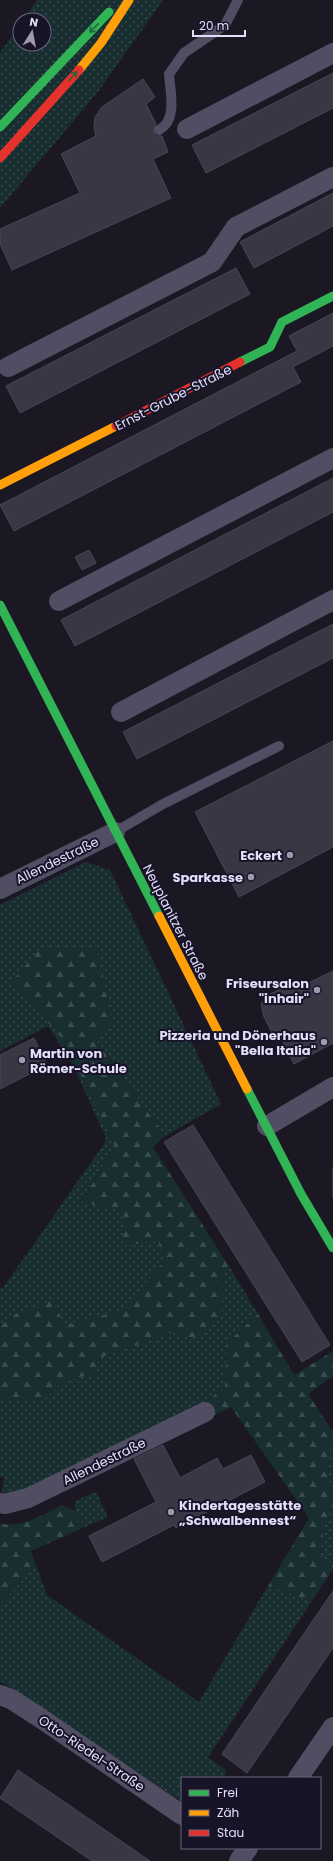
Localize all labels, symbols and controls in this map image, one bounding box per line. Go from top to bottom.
north arrow [12,12,52,52]
scale bar [193,12,245,38]
text: N [28,14,39,31]
text: 20 m [199,17,229,34]
one-way arrow [89,23,99,33]
one-way arrow [69,71,78,82]
street label: Ernst-Grube-Straße [112,360,235,435]
street label: Allendestraße [12,832,102,889]
place label: Eckert [240,846,282,865]
marker: Eckert [285,850,295,860]
street label: Neuplanitzer Straße [138,861,213,983]
place label: Sparkasse [172,868,243,887]
marker: Sparkasse [246,872,256,882]
place label: Friseursalon "inhair" [226,974,309,1008]
marker: Friseursalon "inhair" [312,985,322,995]
place label: Pizzeria und Dönerhaus "Bella Italia" [159,1026,316,1060]
marker: Pizzeria und Dönerhaus "Bella Italia" [319,1037,329,1047]
place label: Martin von Römer-Schule [30,1044,127,1078]
marker: Martin von Römer-Schule [17,1055,27,1065]
street label: Allendestraße [59,1433,149,1490]
place label: Kindertagesstätte „Schwalbennest“ [179,1496,301,1530]
marker: Kindertagesstätte „Schwalbennest“ [166,1507,176,1517]
street label: Otto-Riedel-Straße [35,1711,149,1796]
legend [181,1777,321,1849]
text: Frei [217,1784,238,1801]
text: Zäh [217,1804,239,1821]
text: Stau [217,1824,244,1841]

